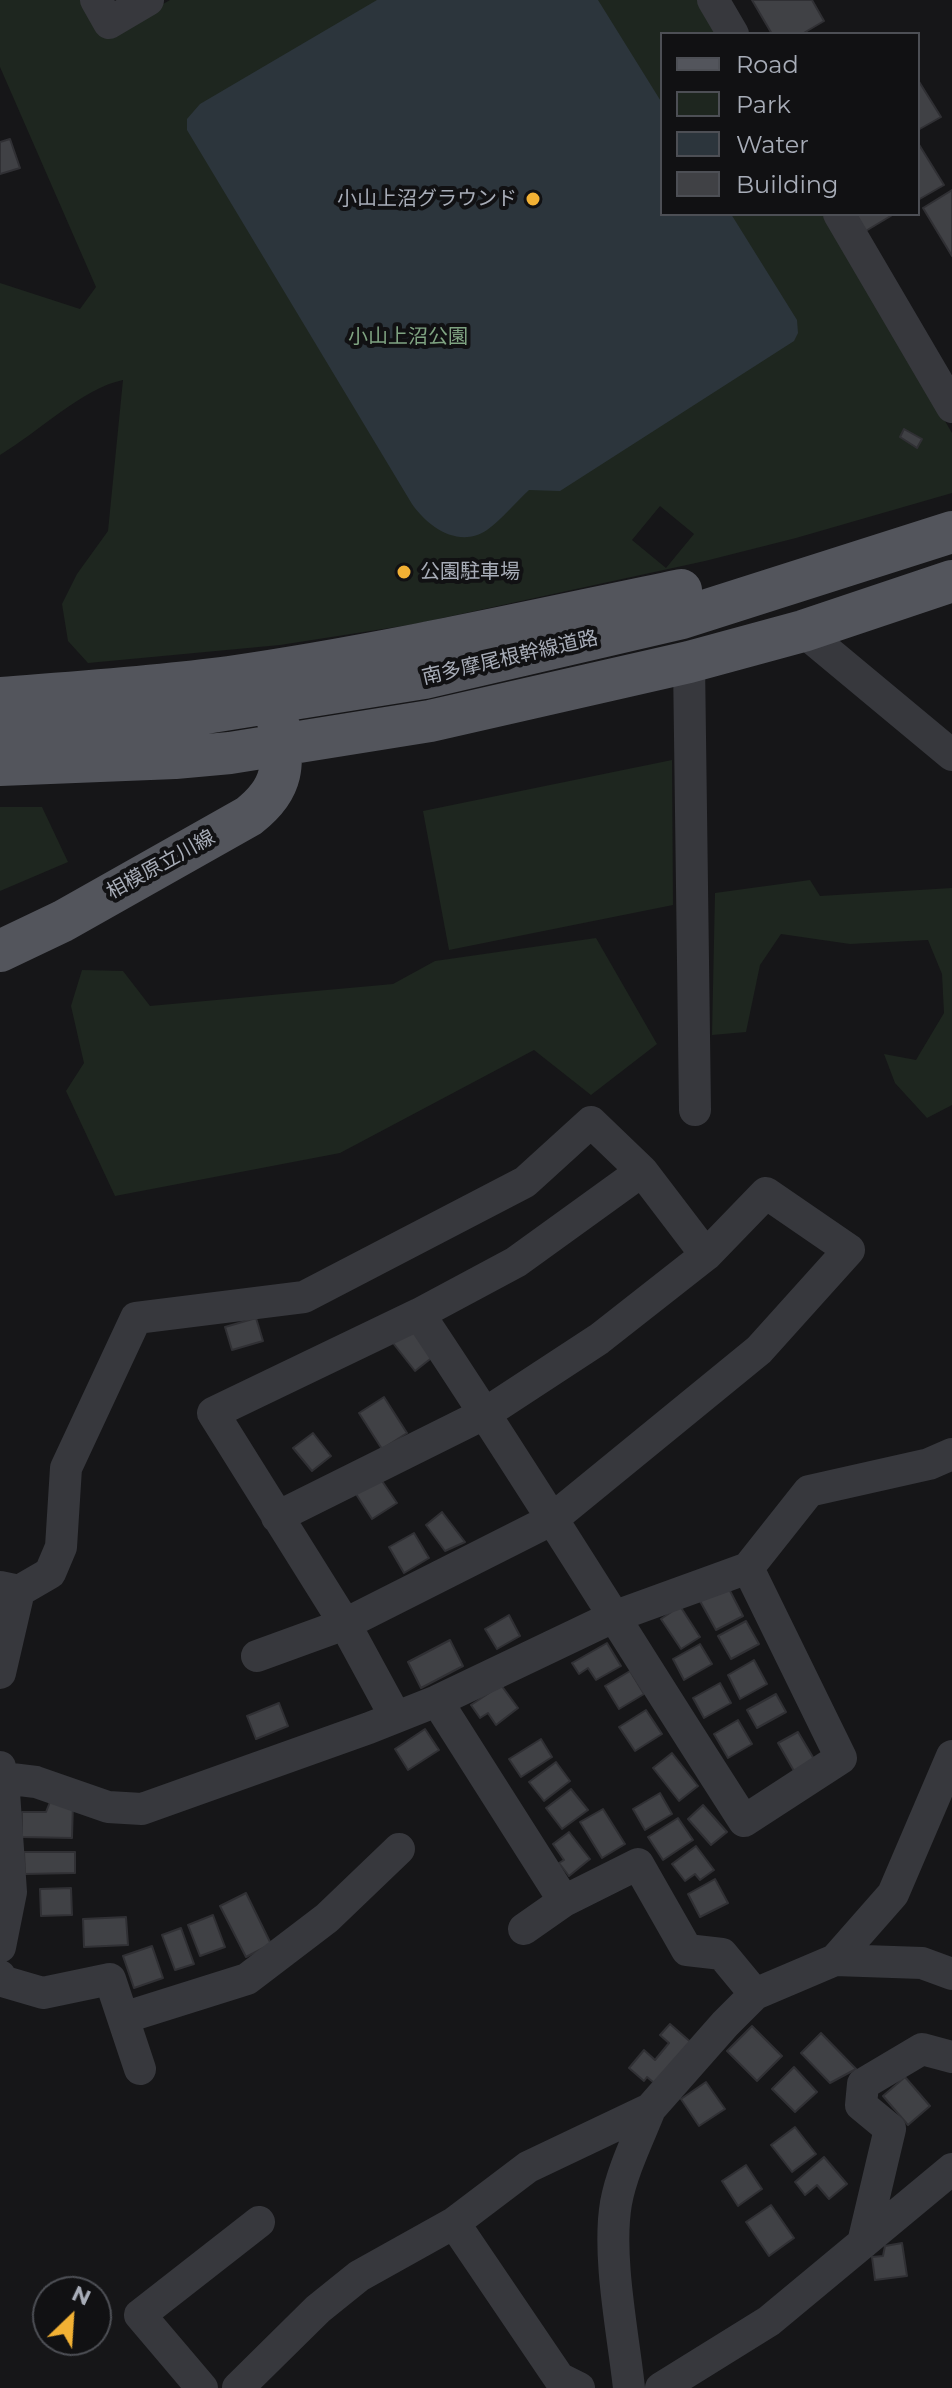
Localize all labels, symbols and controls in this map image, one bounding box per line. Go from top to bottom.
legend [660,32,920,216]
text: Road [736,50,799,79]
text: Park [736,90,791,119]
text: Water [736,130,809,159]
text: Building [736,170,839,199]
place label: 小山上沼グラウンド [337,187,517,211]
marker: 小山上沼グラウンド [524,190,542,208]
park label: 小山上沼公園 [348,325,468,349]
place label: 公園駐車場 [420,560,520,584]
marker: 公園駐車場 [395,563,413,581]
street label: 南多摩尾根幹線道路 [420,626,600,690]
street label: 相模原立川線 [103,825,219,905]
north arrow [32,2276,112,2356]
text: N [68,2280,95,2312]

